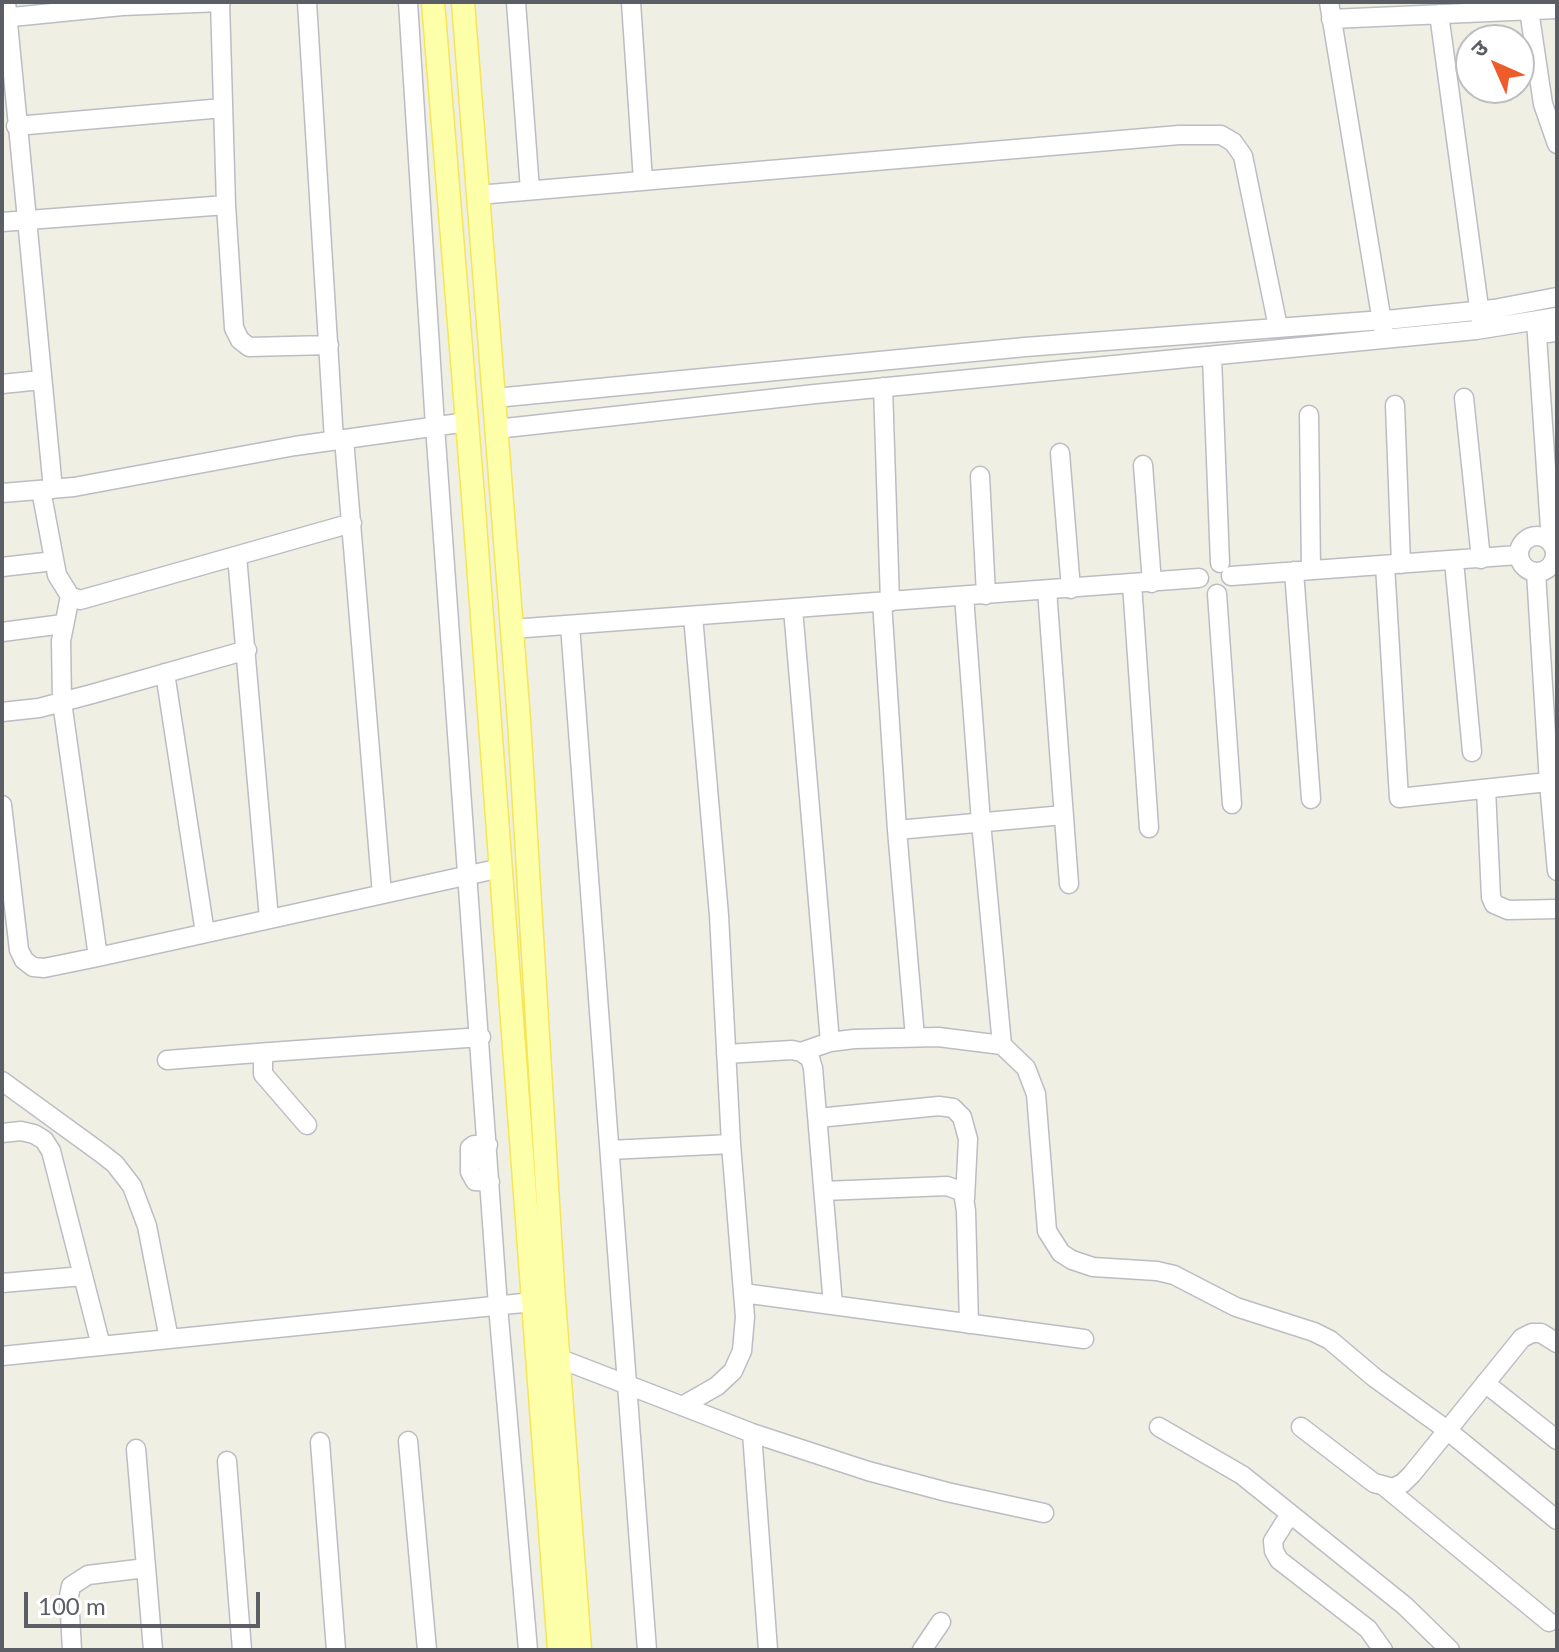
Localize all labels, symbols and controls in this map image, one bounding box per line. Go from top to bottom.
north arrow [1455,24,1535,104]
text: उ [1465,34,1493,62]
scale bar [28,1576,264,1626]
text: 100 m [38,1591,106,1620]

